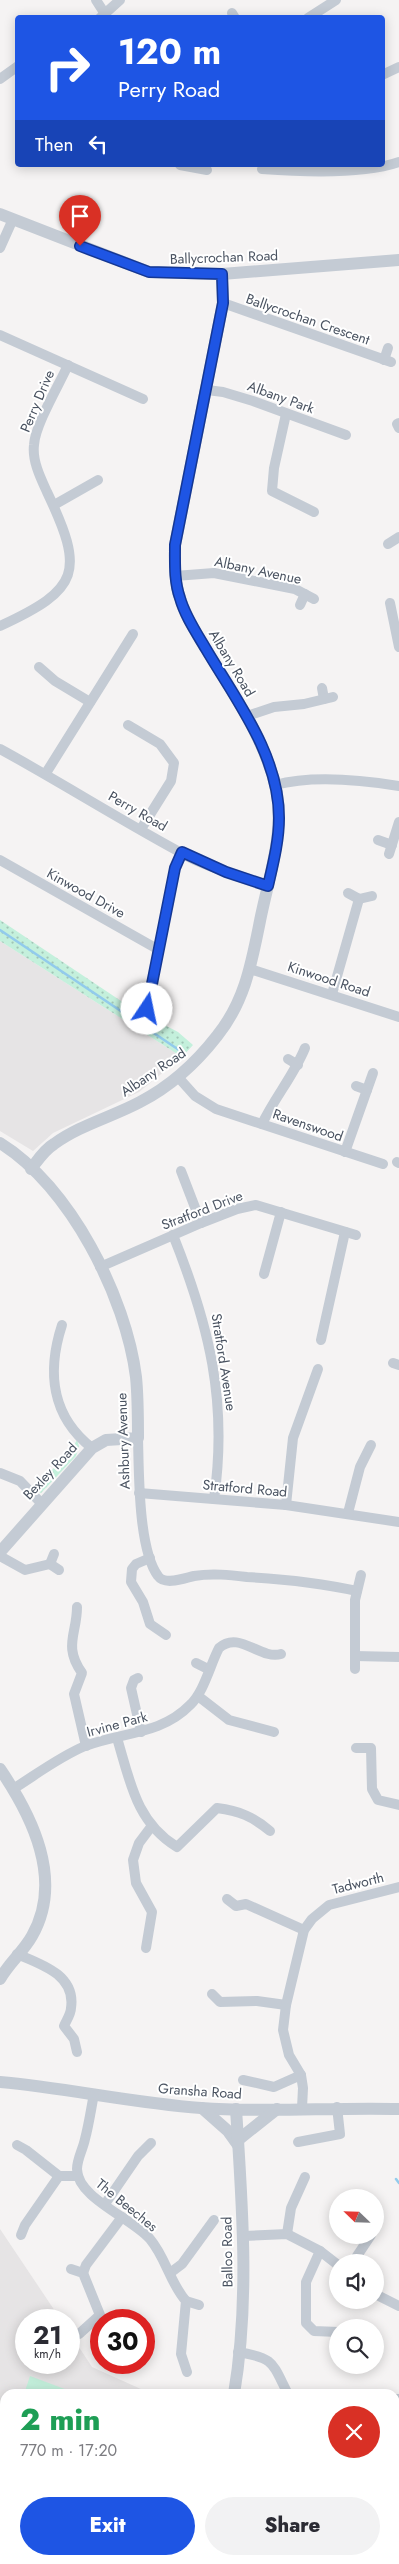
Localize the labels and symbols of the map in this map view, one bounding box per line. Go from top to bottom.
pin [59,195,101,246]
street label: Ballycrochan Road [169,245,279,269]
street label: Ballycrochan Crescent [243,288,373,350]
street label: Perry Drive [15,367,59,435]
street label: Albany Park [245,376,318,419]
street label: Albany Avenue [213,551,303,589]
street label: Albany Road [204,626,260,700]
street label: Perry Road [105,786,171,836]
street label: Kinwood Drive [43,863,129,923]
street label: Kinwood Road [285,956,373,1002]
position arrow [120,982,172,1034]
street label: Albany Road [116,1043,190,1101]
street label: Ravenswood [270,1104,346,1146]
street label: Stratford Drive [158,1185,246,1235]
street label: Stratford Avenue [206,1312,242,1412]
street label: Ashbury Avenue [111,1392,135,1490]
street label: Bexley Road [18,1438,82,1504]
street label: Stratford Road [202,1474,288,1502]
street label: Irvine Park [84,1706,150,1742]
street label: Tadworth [330,1867,386,1899]
street label: Gransha Road [157,2078,243,2104]
street label: The Beeches [92,2174,162,2236]
north arrow [329,2189,384,2244]
street label: Balloo Road [216,2216,238,2288]
speed limit sign: 30 [90,2309,155,2374]

